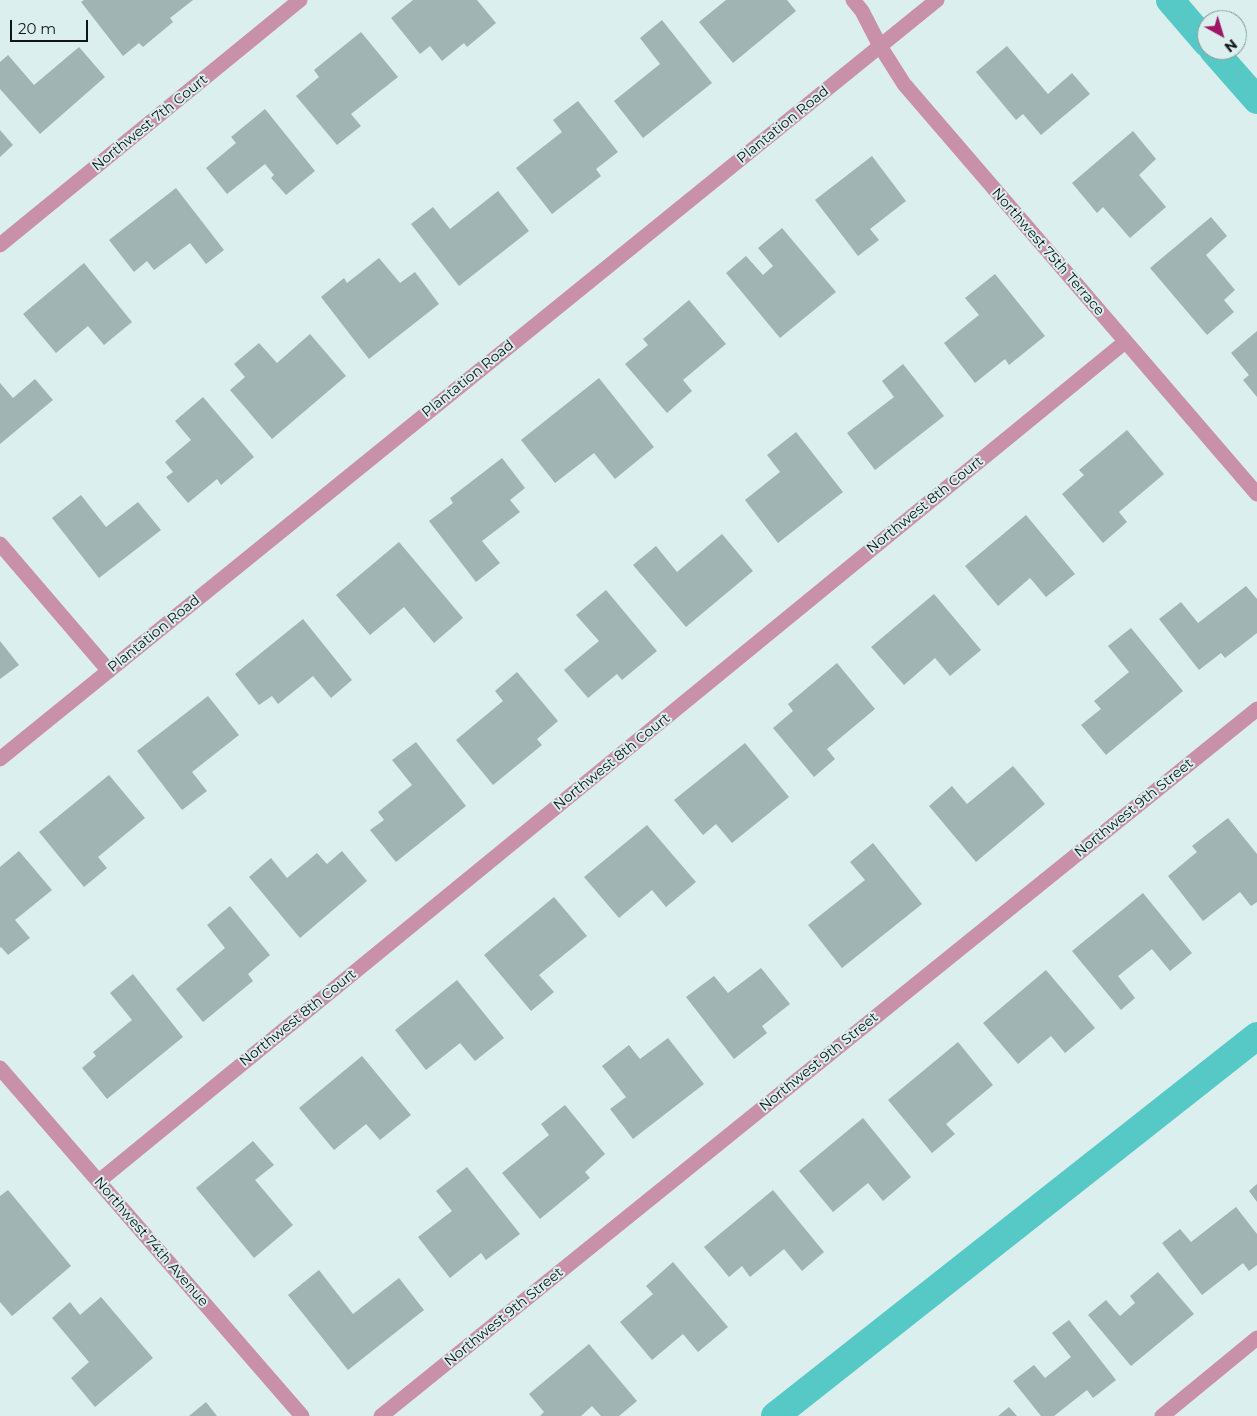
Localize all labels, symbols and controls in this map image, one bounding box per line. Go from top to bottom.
scale bar [12,10,90,42]
north arrow [1197,10,1247,60]
text: 20 m [18,19,56,38]
text: N [1221,35,1241,56]
street label: Northwest 7th Court [89,71,211,175]
street label: Plantation Road [734,83,832,167]
street label: Northwest 75th Terrace [988,185,1108,319]
street label: Plantation Road [419,337,517,421]
street label: Northwest 8th Court [863,453,987,557]
street label: Plantation Road [105,592,203,676]
street label: Northwest 8th Court [550,710,674,814]
street label: Northwest 9th Street [1071,755,1197,861]
street label: Northwest 8th Court [236,966,360,1070]
street label: Northwest 9th Street [756,1009,882,1115]
street label: Northwest 74th Avenue [90,1174,212,1310]
street label: Northwest 9th Street [441,1264,567,1370]

